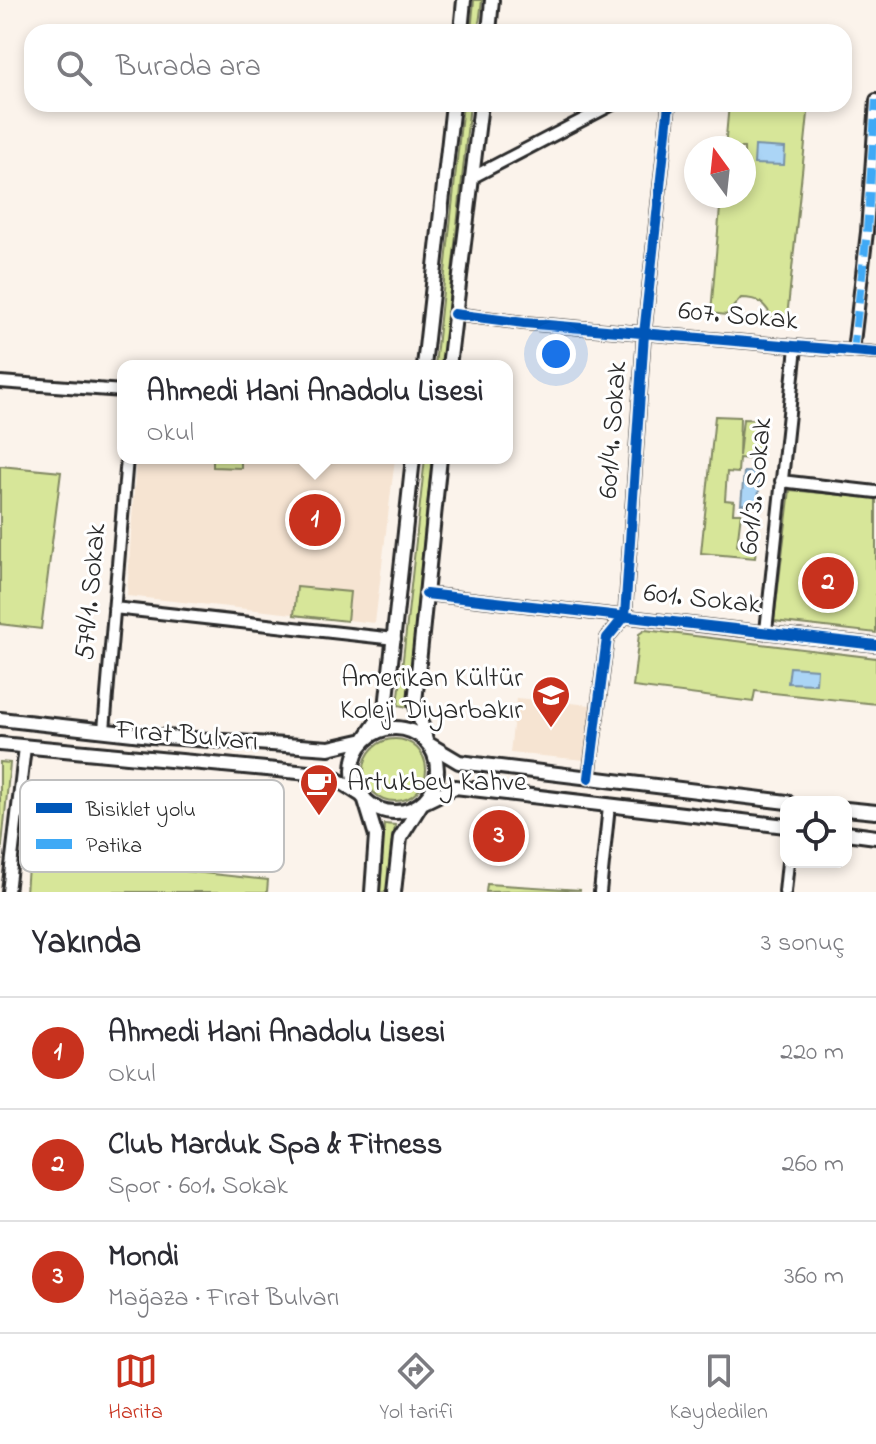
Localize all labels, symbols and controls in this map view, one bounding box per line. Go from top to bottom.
search box [24,24,852,112]
icon: search [52,46,96,90]
text: Burada ara [116,46,261,90]
north arrow [684,136,756,208]
street label: 607. Sokak [676,291,800,343]
your location [536,334,576,374]
street label: 601/4. Sokak [589,359,639,500]
popup [117,360,513,464]
text: Ahmedi Hani Anadolu Lisesi [146,371,484,415]
text: Okul [146,415,194,453]
street label: 601/3. Sokak [729,415,785,557]
pin: 1 [289,490,341,550]
street label: 579/1. Sokak [66,521,118,662]
pin: 2 [802,553,854,613]
street label: 601. Sokak [641,573,763,627]
place label: Amerikan Kültür Koleji Diyarbakır [340,659,523,732]
school or university icon: Amerikan Kültür Koleji Diyarbakır [530,674,572,729]
street label: Fırat Bulvarı [113,710,260,764]
cafe icon: Artukbey Kahve [298,762,340,817]
place label: Artukbey Kahve [347,763,527,804]
legend [20,780,284,872]
text: Bisiklet yolu [85,795,196,828]
map controls [780,796,852,868]
button: locate [780,796,852,868]
pin: 3 [473,806,525,866]
text: Patika [86,831,142,863]
text: Yakında [32,919,141,969]
text: 3 sonuç [761,925,844,963]
text: Ahmedi Hani Anadolu Lisesi [108,1012,445,1056]
text: 1 [54,1034,62,1072]
text: 220 m [780,1034,844,1072]
text: Okul [108,1056,156,1094]
text: Club Marduk Spa & Fitness [108,1124,442,1168]
text: 2 [52,1146,64,1184]
text: 260 m [782,1146,844,1184]
text: Spor · 601. Sokak [108,1168,288,1206]
text: Mondi [108,1236,179,1280]
text: 3 [53,1258,63,1296]
text: 360 m [784,1258,844,1296]
text: Mağaza · Fırat Bulvarı [108,1280,339,1318]
tab: Harita [108,1349,163,1429]
tab: Yol tarifi [379,1349,453,1429]
tab: Kaydedilen [669,1349,768,1429]

